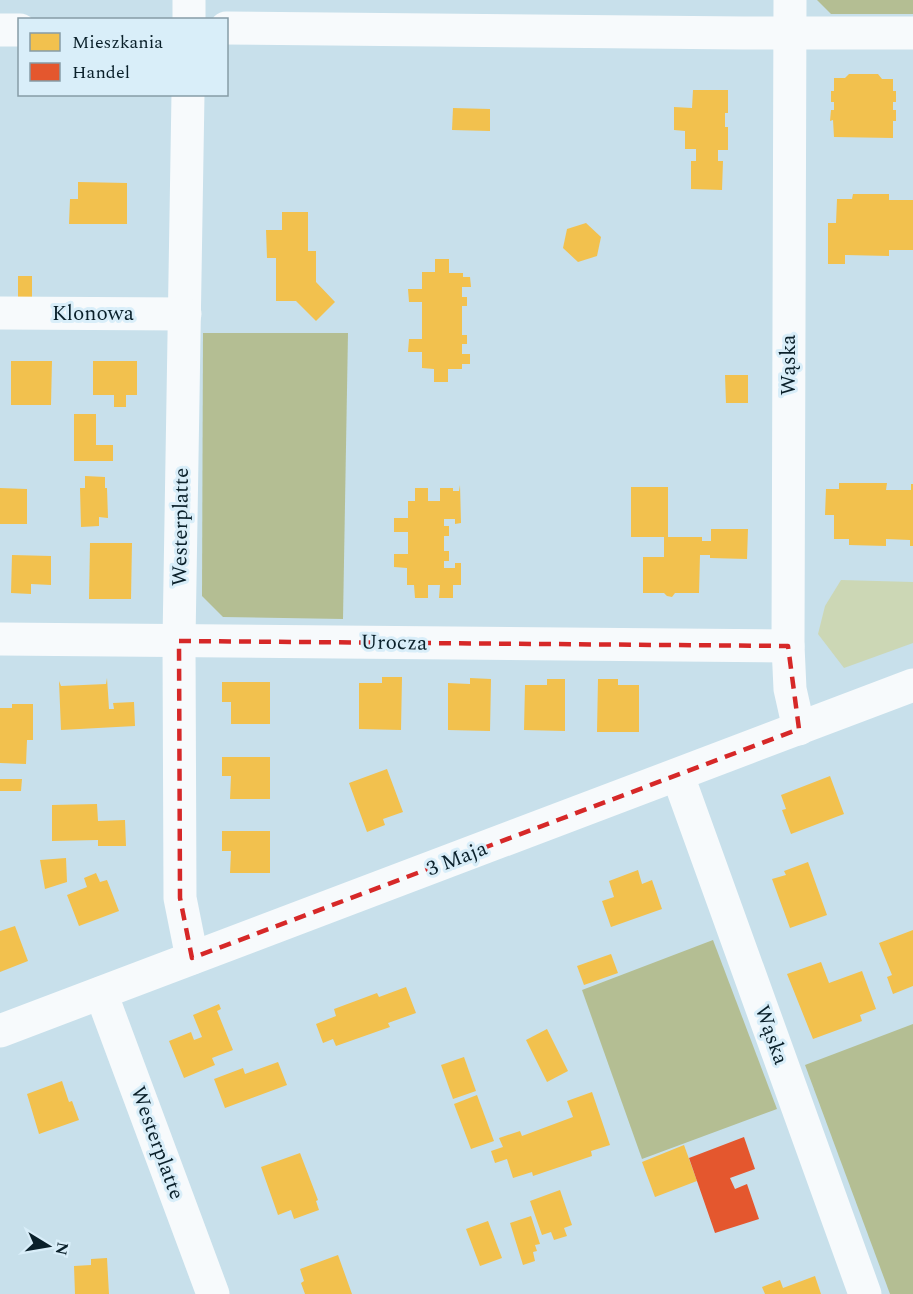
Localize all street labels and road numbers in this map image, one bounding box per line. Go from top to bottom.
street label: Klonowa [52,298,135,330]
street label: Wąska [773,334,805,396]
street label: Westerplatte [164,467,198,587]
street label: Urocza [360,626,428,660]
street label: 3 Maja [422,833,493,885]
street label: Wąska [745,1001,797,1070]
street label: Westerplatte [122,1082,192,1204]

